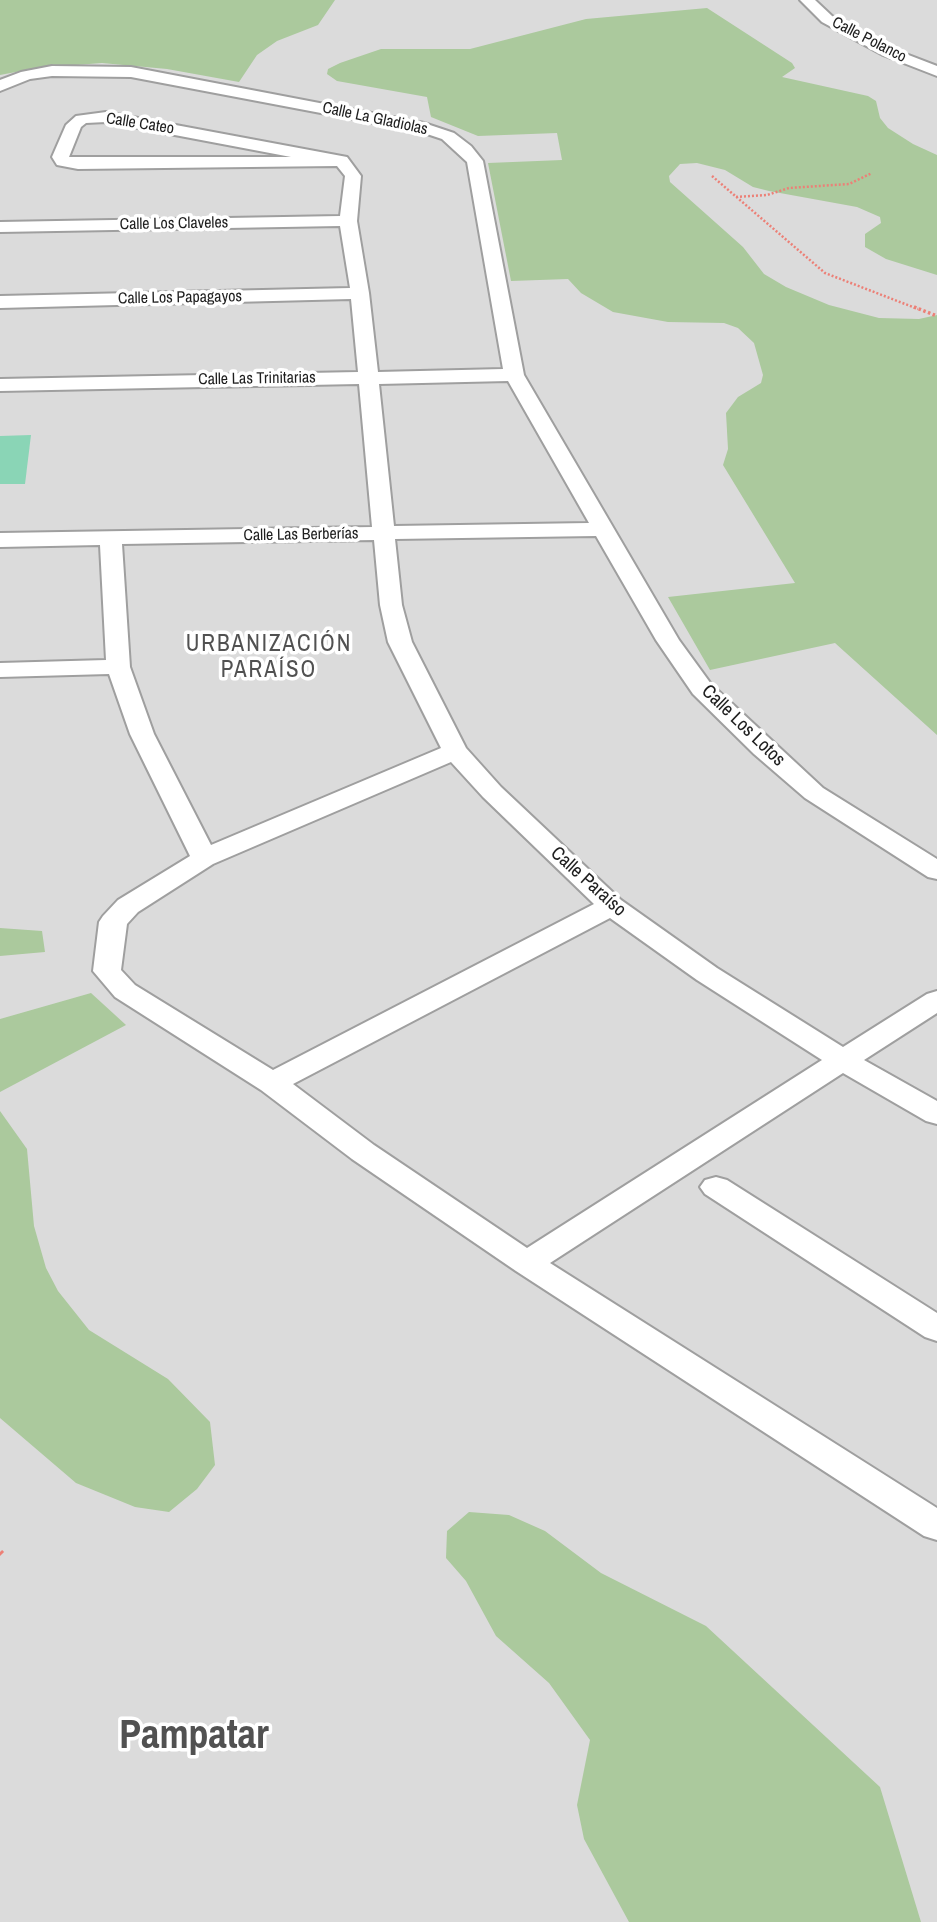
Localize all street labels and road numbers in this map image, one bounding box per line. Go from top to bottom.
street label: Calle Polanco [829,13,909,67]
street label: Calle La Gladiolas [321,98,429,140]
street label: Calle Cateo [105,109,175,139]
street label: Calle Los Claveles [120,213,228,235]
street label: Calle Los Papagayos [118,287,242,309]
street label: Calle Las Trinitarias [198,368,316,390]
street label: Calle Las Berberías [243,524,359,546]
street label: Calle Los Lotos [696,681,790,771]
street label: Calle Paraíso [546,842,630,922]

